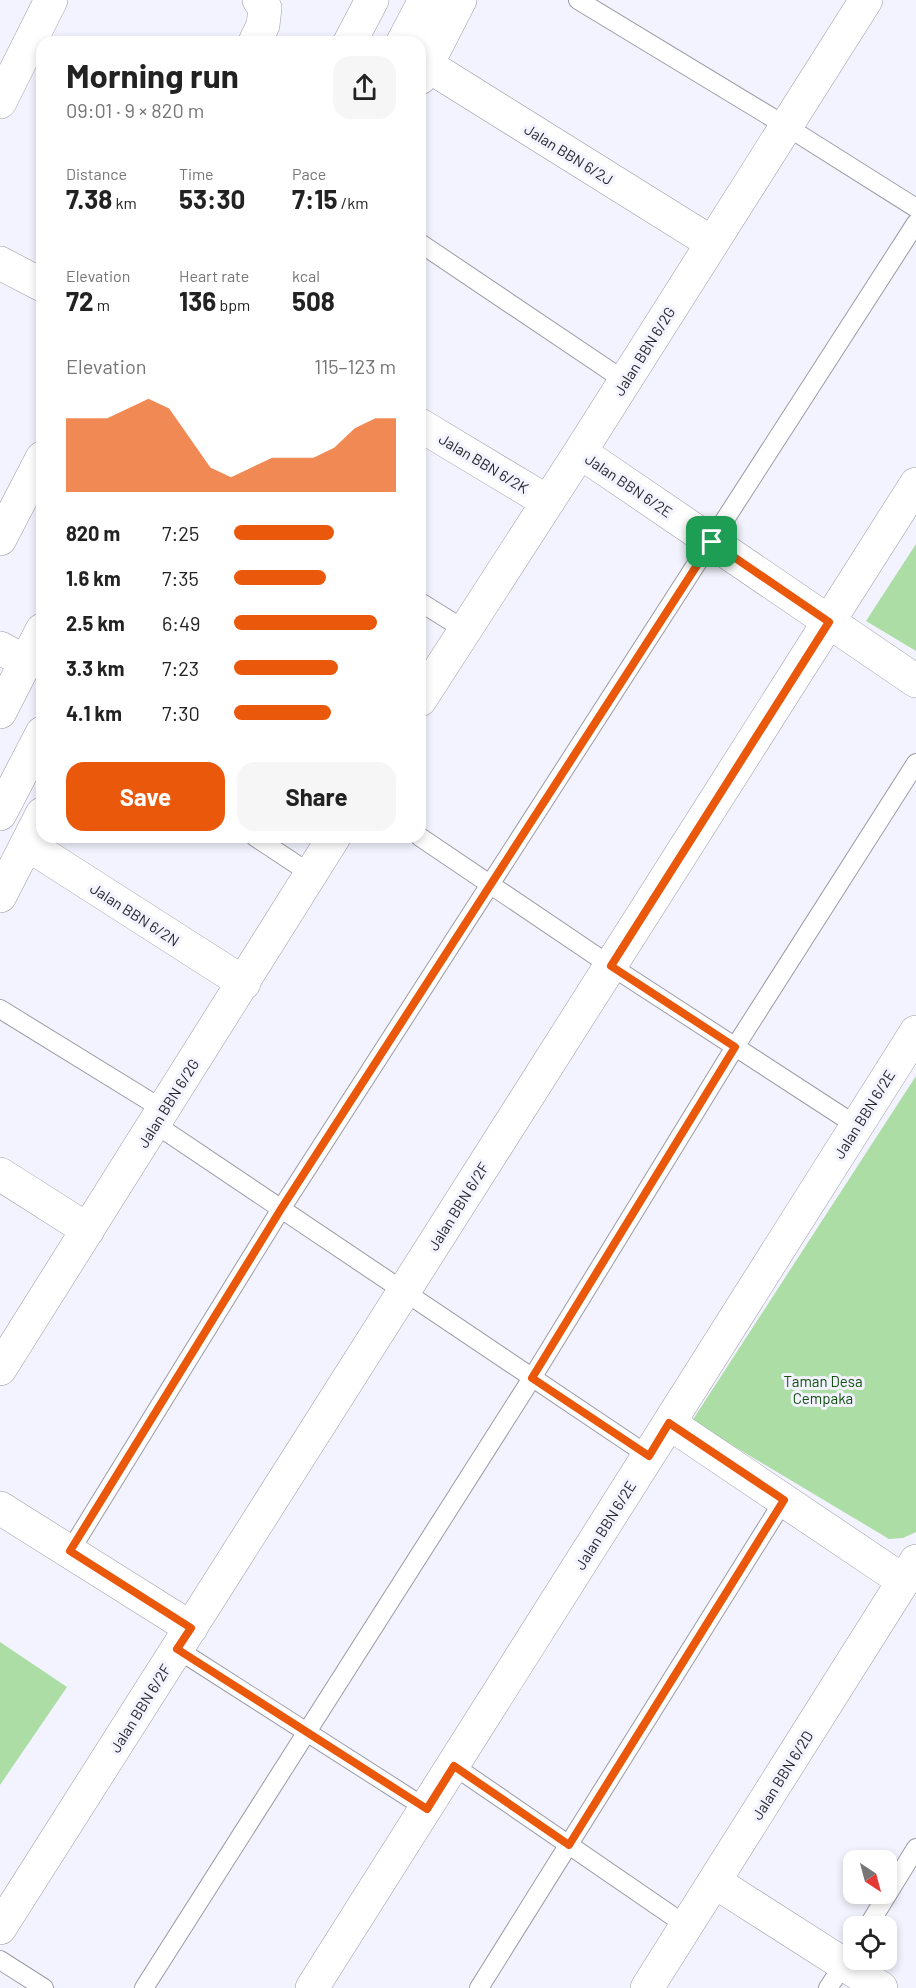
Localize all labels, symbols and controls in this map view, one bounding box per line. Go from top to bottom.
text: Morning run [66,55,239,95]
button: share [333,56,396,119]
text: 09:01 · 9 × 820 m [66,98,204,122]
street label: Jalan BBN 6/2J [521,120,617,188]
text: Distance [66,164,127,183]
text: Time [179,164,214,183]
text: Pace [292,164,326,183]
text: 7.38 [66,183,112,214]
text: 53:30 [179,183,245,214]
text: 7:15 [292,183,338,214]
text: km [112,193,137,212]
text: /km [338,193,368,212]
text: Elevation [66,266,130,285]
text: Heart rate [179,266,249,285]
text: kcal [292,266,320,285]
text: 72 [66,285,93,316]
text: 136 [179,285,216,316]
text: 508 [292,285,335,316]
text: m [93,295,110,314]
text: bpm [216,295,250,314]
street label: Jalan BBN 6/2G [609,303,679,399]
text: Elevation [66,354,147,378]
text: 115–123 m [314,354,396,378]
street label: Jalan BBN 6/2K [436,429,532,497]
street label: Jalan BBN 6/2E [582,449,676,521]
pin [686,516,737,567]
text: 820 m [66,521,120,545]
text: 7:25 [162,521,199,545]
icon: arrive [695,525,728,558]
text: 1.6 km [66,566,121,590]
text: 7:35 [162,566,199,590]
text: 2.5 km [66,611,125,635]
text: 6:49 [162,611,201,635]
text: 3.3 km [66,656,124,680]
text: 7:23 [162,656,199,680]
text: 4.1 km [66,701,122,725]
text: 7:30 [162,701,200,725]
button: Save [66,762,225,831]
button: Share [237,762,396,831]
street label: Jalan BBN 6/2N [87,879,183,949]
street label: Jalan BBN 6/2G [133,1055,203,1151]
street label: Jalan BBN 6/2E [830,1066,898,1162]
street label: Jalan BBN 6/2F [424,1158,493,1253]
park label: Taman Desa Cempaka [783,1372,863,1407]
street label: Jalan BBN 6/2E [571,1477,639,1573]
street label: Jalan BBN 6/2F [106,1660,175,1755]
street label: Jalan BBN 6/2D [747,1727,817,1823]
north arrow [843,1850,897,1904]
map controls [843,1850,897,1970]
button: locate [843,1916,897,1970]

